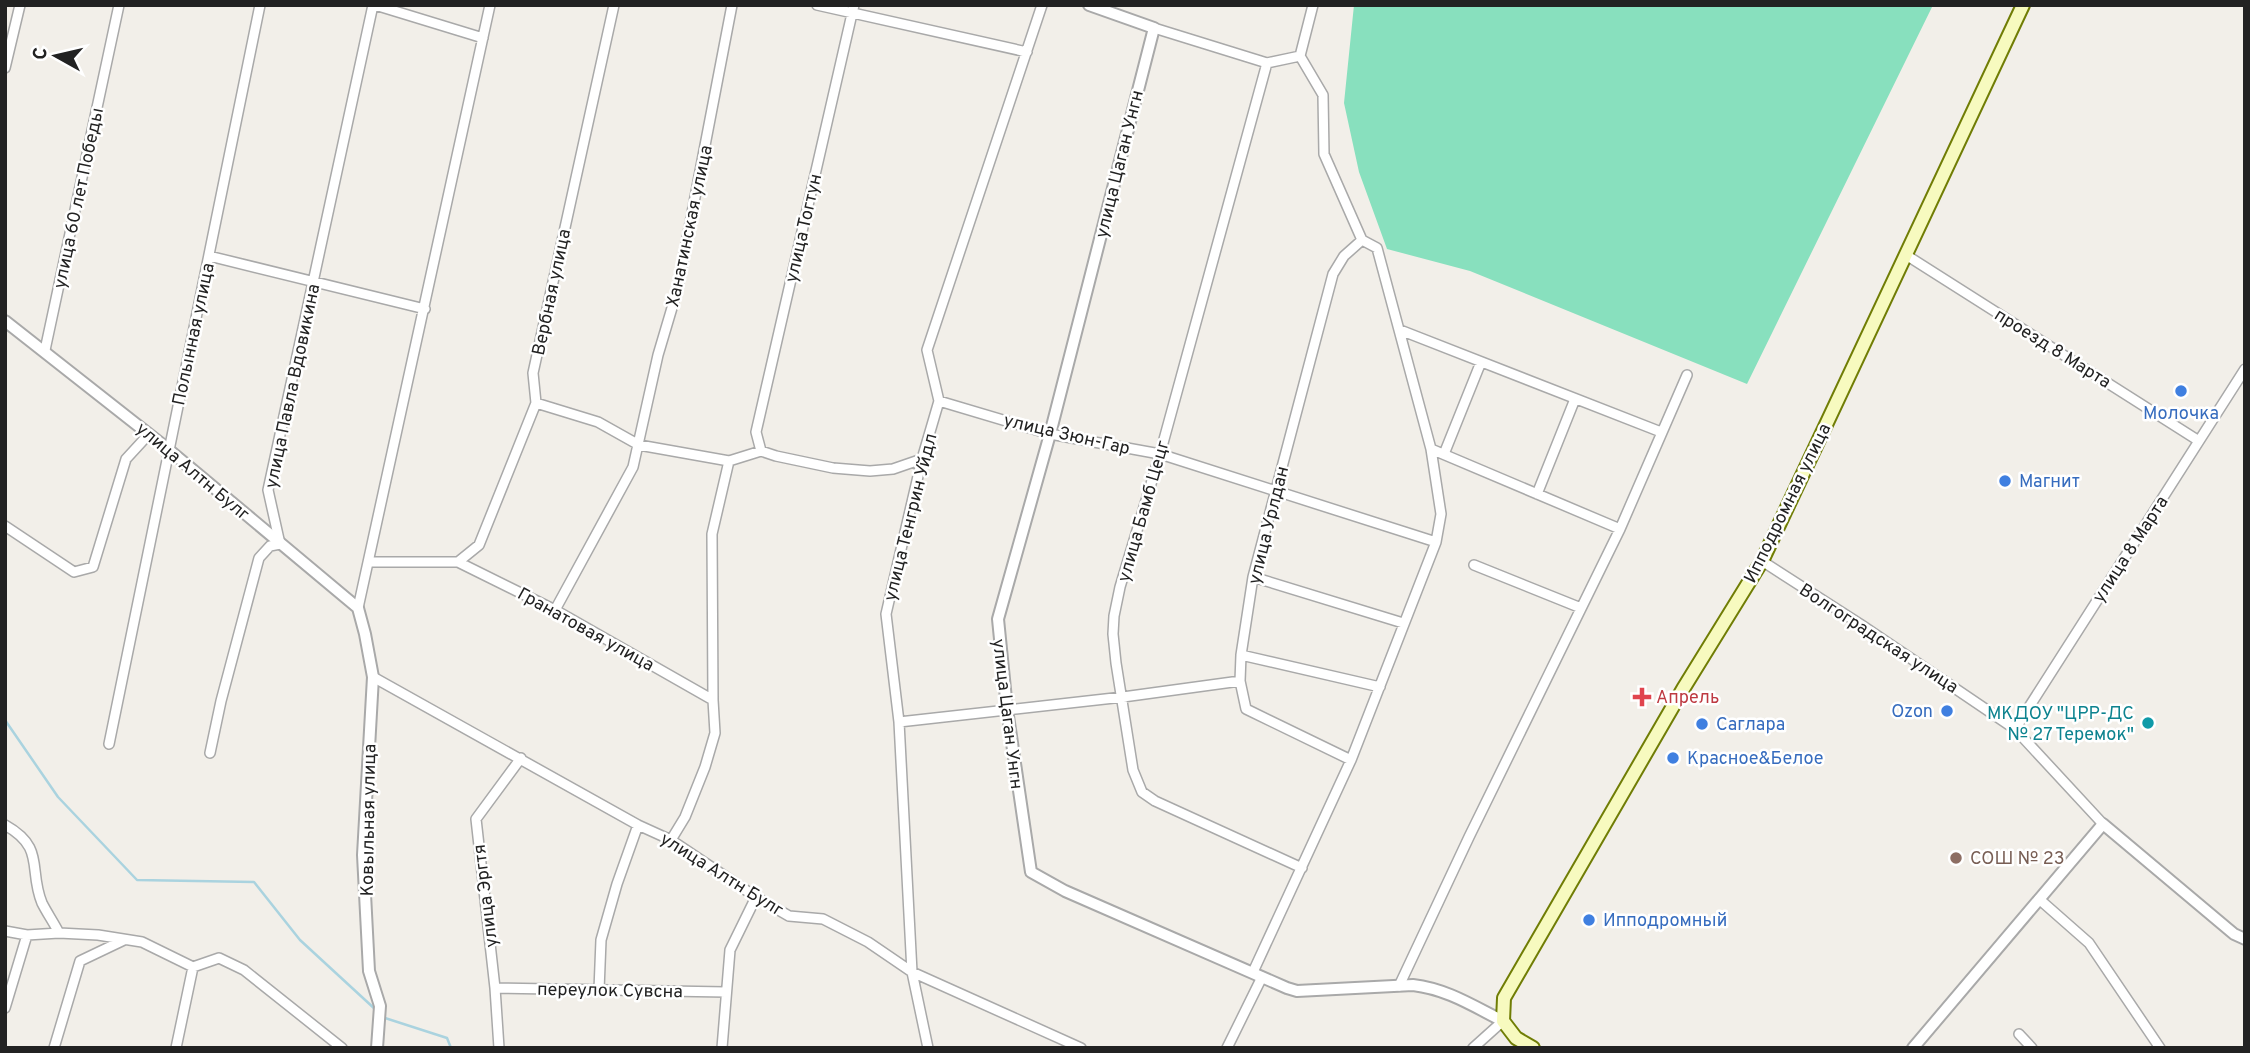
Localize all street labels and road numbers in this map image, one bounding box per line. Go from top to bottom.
street label: улица Цаган Унгн [1091,88,1150,241]
street label: улица 60 лет Победы [49,106,110,291]
street label: Ханатинская улица [662,143,719,310]
street label: улица Тогтун [781,172,828,285]
street label: Вербная улица [528,227,577,358]
street label: Полынная улица [168,261,221,408]
street label: улица Павла Вдовикина [261,282,326,491]
street label: проезд 8 Марта [1990,304,2115,394]
street label: улица Зюн-Гар [1001,410,1132,461]
street label: улица Алтн Булг [131,418,254,527]
street label: Ипподромная улица [1740,420,1837,587]
street label: улица Тенгрин Уйдл [879,431,943,604]
street label: улица Бамб Цецг [1113,438,1176,585]
street label: улица Урлдан [1244,464,1295,587]
street label: улица 8 Марта [2088,492,2174,608]
street label: Волгоградская улица [1794,579,1962,699]
street label: Гранатовая улица [513,583,658,677]
street label: улица Цаган Унгн [986,638,1027,791]
street label: Ковыльная улица [357,744,382,897]
street label: улица Алтн Булг [655,828,787,923]
street label: улица Эргтя [469,843,504,949]
street label: переулок Сувсна [537,979,683,1004]

